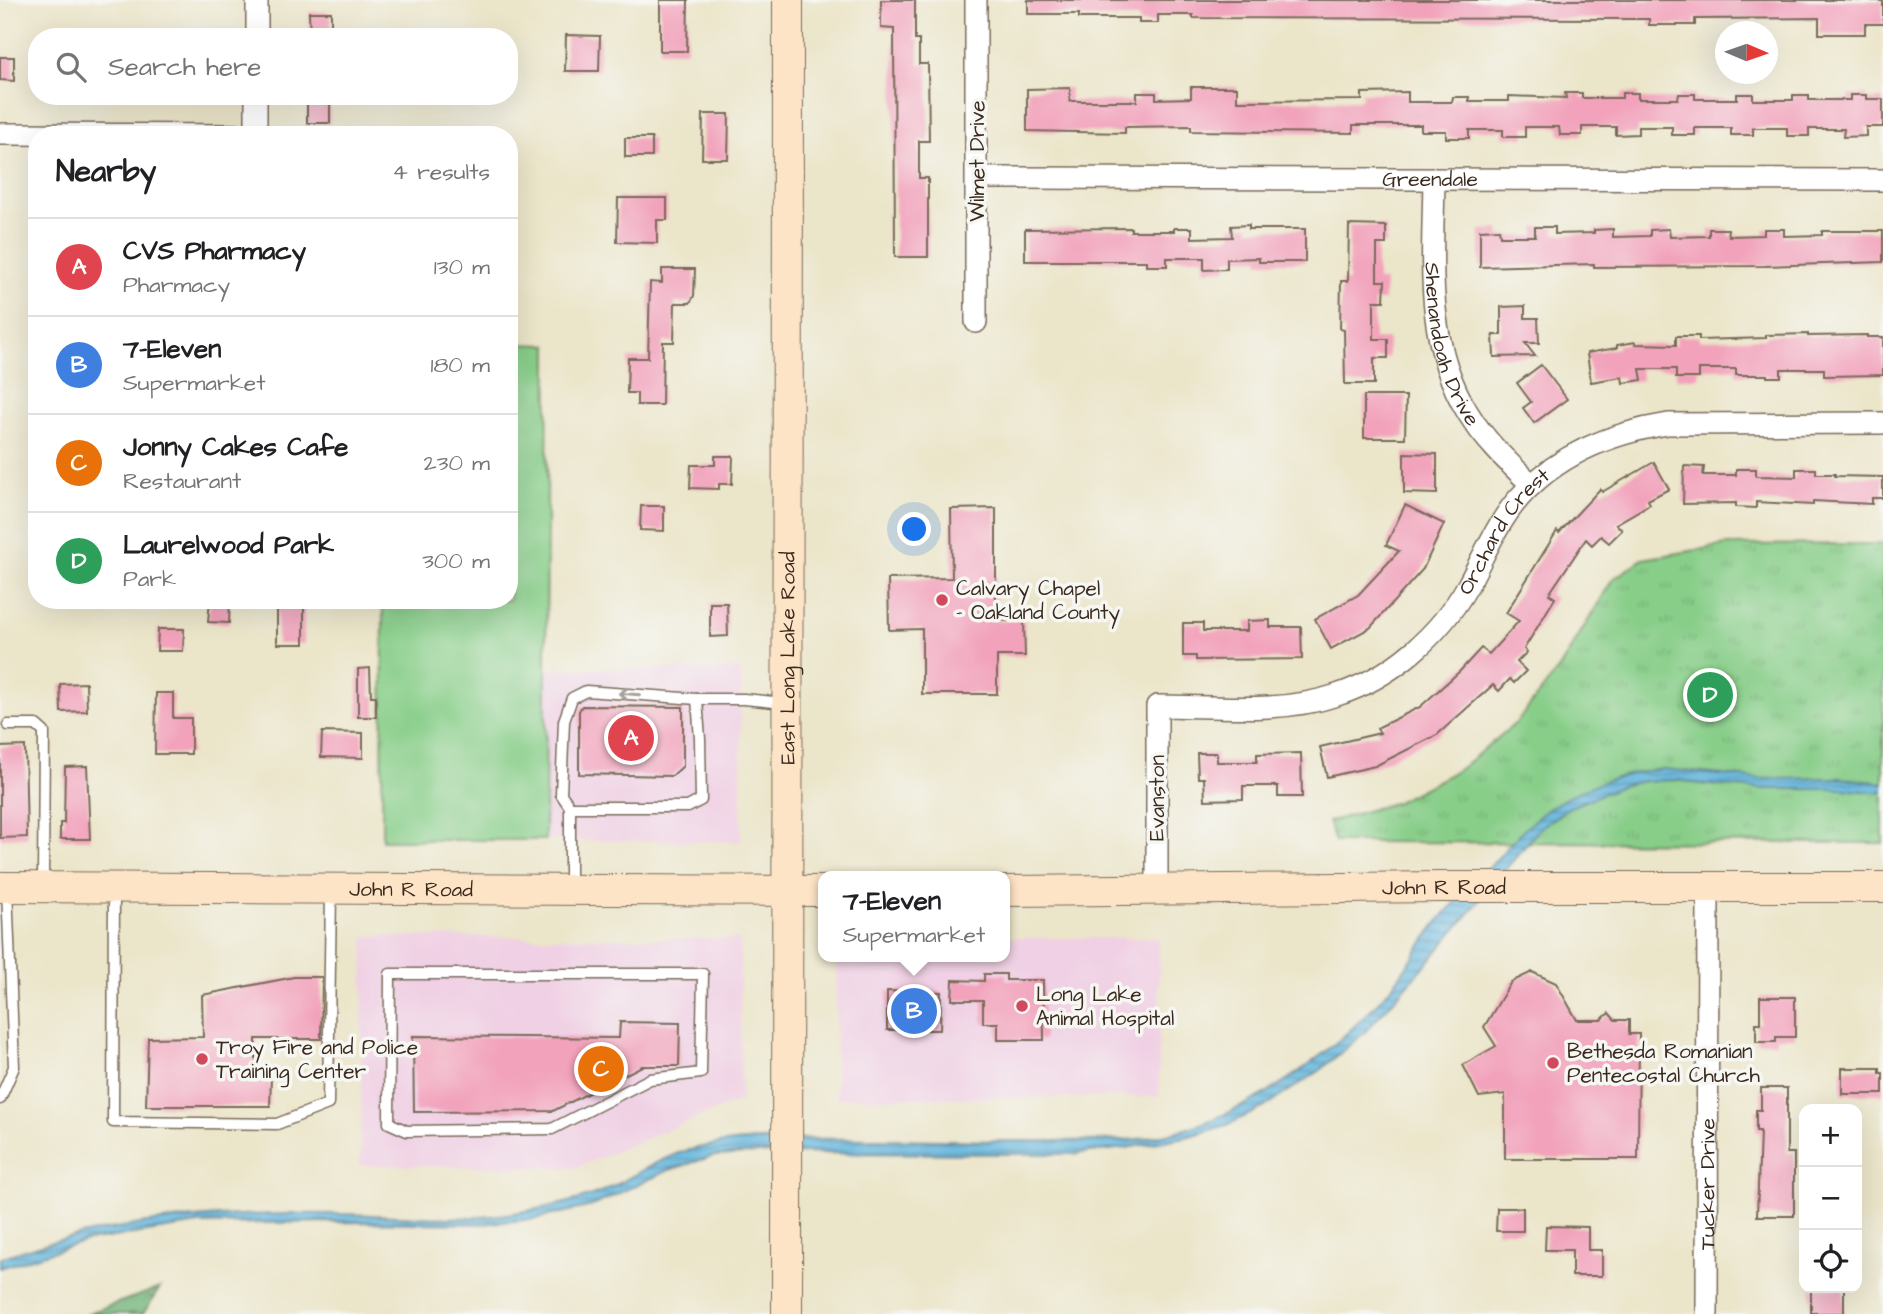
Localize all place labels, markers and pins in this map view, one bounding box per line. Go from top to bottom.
place label: Calvary Chapel - Oakland County [956,574,1121,629]
marker: Calvary Chapel - Oakland County [934,592,950,608]
pin: D [1687,669,1733,721]
pin: A [608,712,654,764]
place label: Long Lake Animal Hospital [1036,980,1174,1034]
pin: B [891,985,937,1037]
marker: Long Lake Animal Hospital [1014,998,1030,1014]
place label: Troy Fire and Police Training Center [216,1033,418,1088]
place label: Bethesda Romanian Pentecostal Church [1567,1037,1760,1090]
pin: C [578,1043,624,1095]
marker: Troy Fire and Police Training Center [194,1051,210,1067]
marker: Bethesda Romanian Pentecostal Church [1545,1055,1561,1071]

